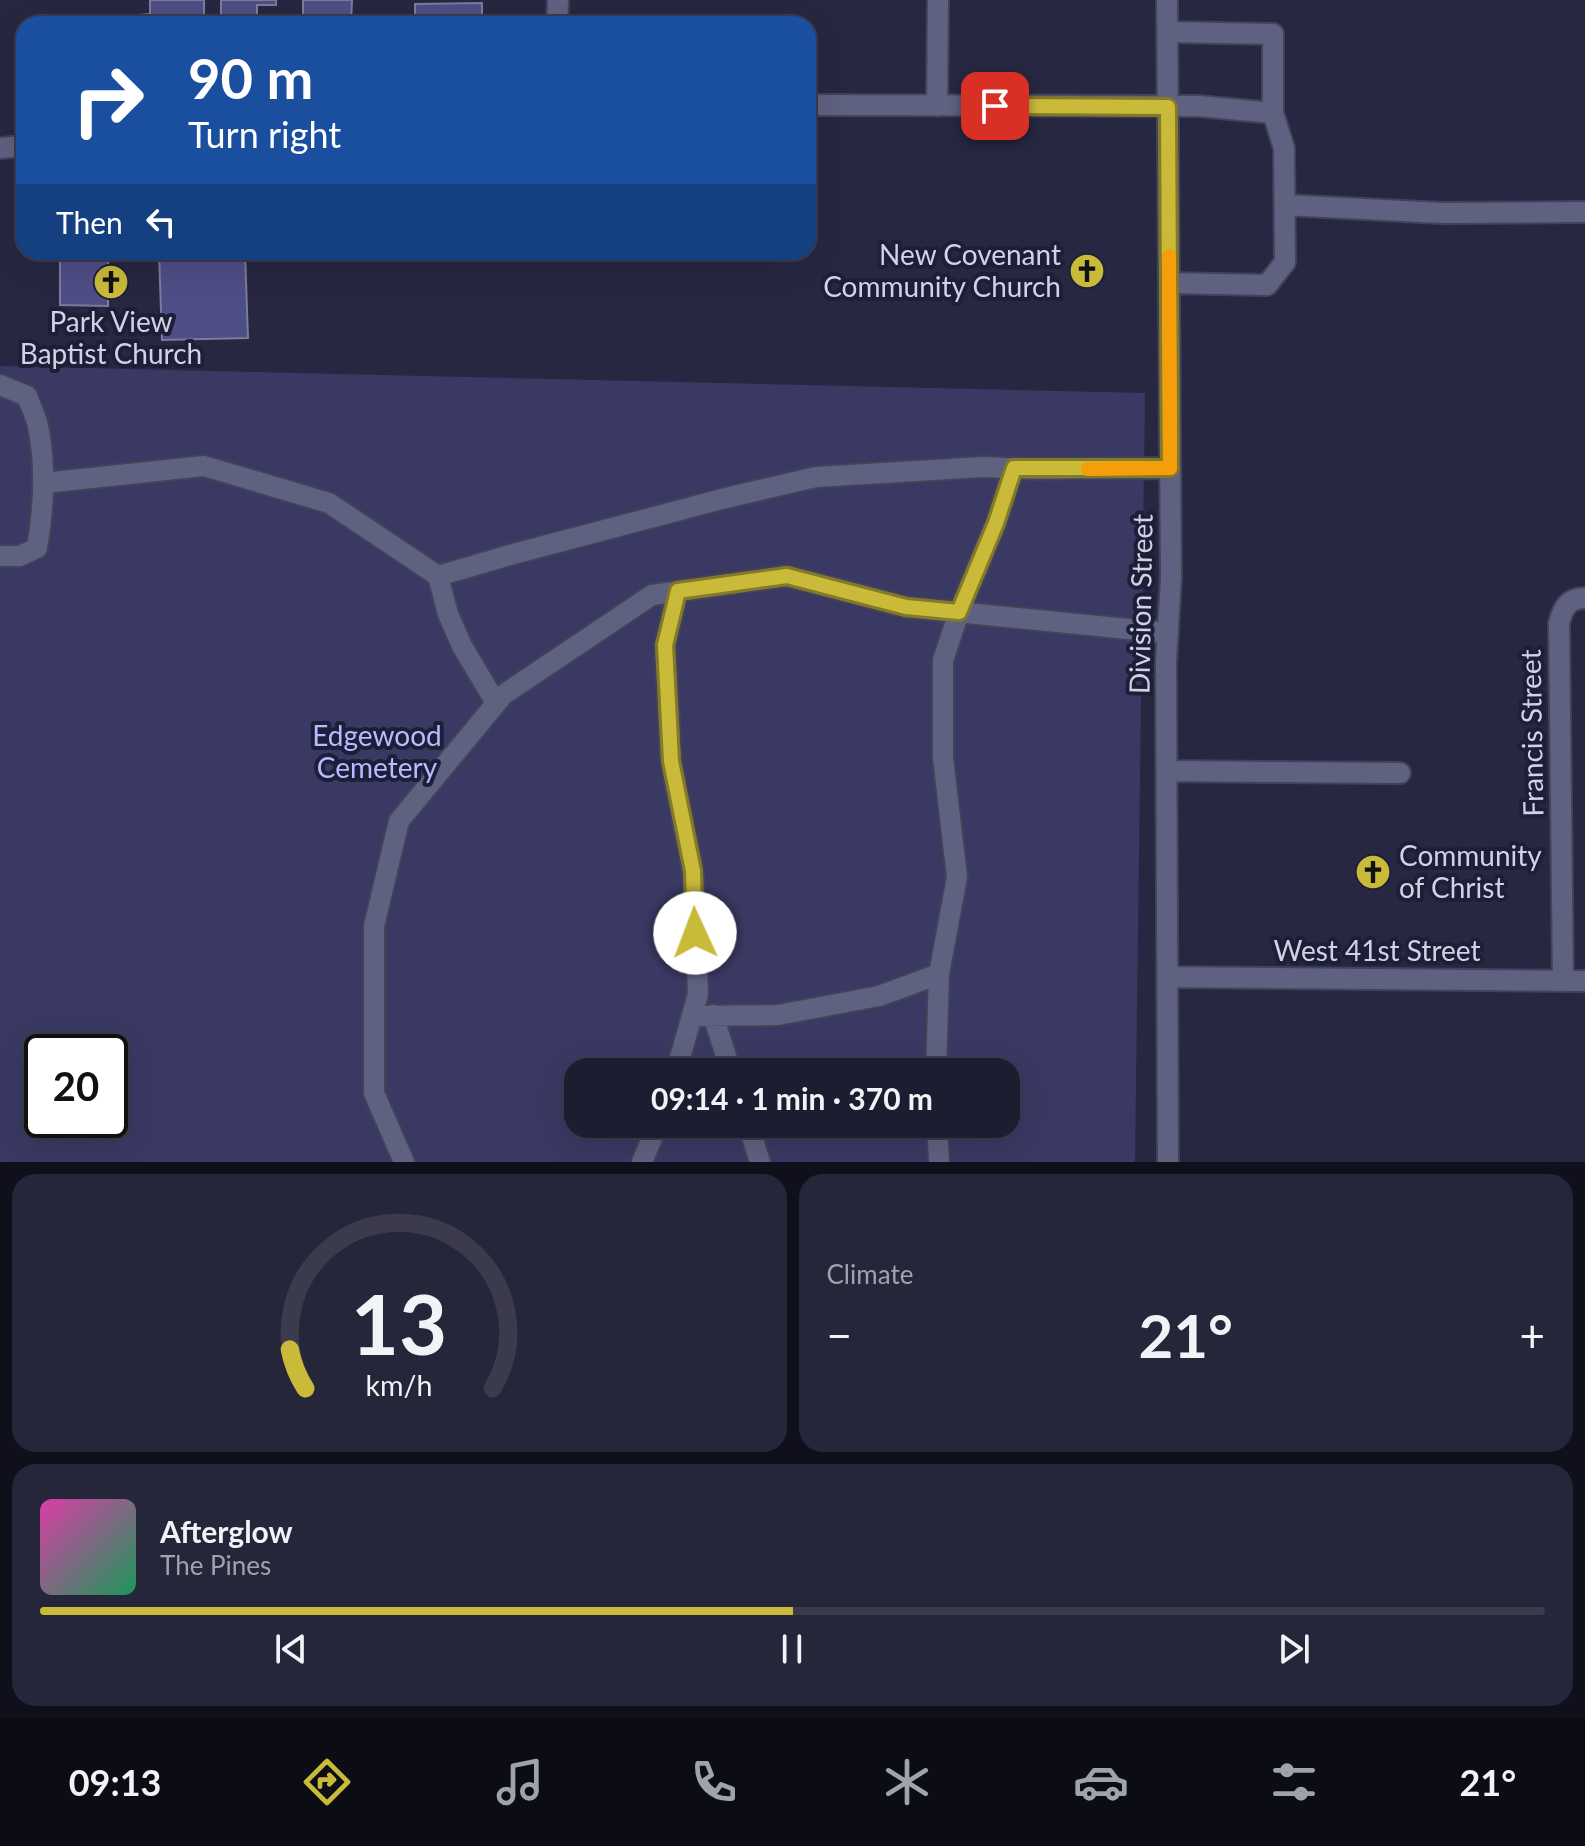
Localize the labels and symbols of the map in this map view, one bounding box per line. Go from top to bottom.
pin [961,72,1029,140]
place label: New Covenant Community Church [823,237,1061,303]
church icon: New Covenant Community Church [1068,252,1106,290]
church icon: Park View Baptist Church [92,263,130,301]
place label: Park View Baptist Church [20,304,202,370]
street label: Division Street [1121,514,1159,694]
street label: Francis Street [1513,649,1549,817]
park label: Edgewood Cemetery [312,718,442,784]
place label: Community of Christ [1399,838,1542,904]
church icon: Community of Christ [1354,853,1392,891]
position arrow [653,891,737,975]
street label: West 41st Street [1273,933,1481,967]
speed limit sign: 20 [24,1034,128,1138]

